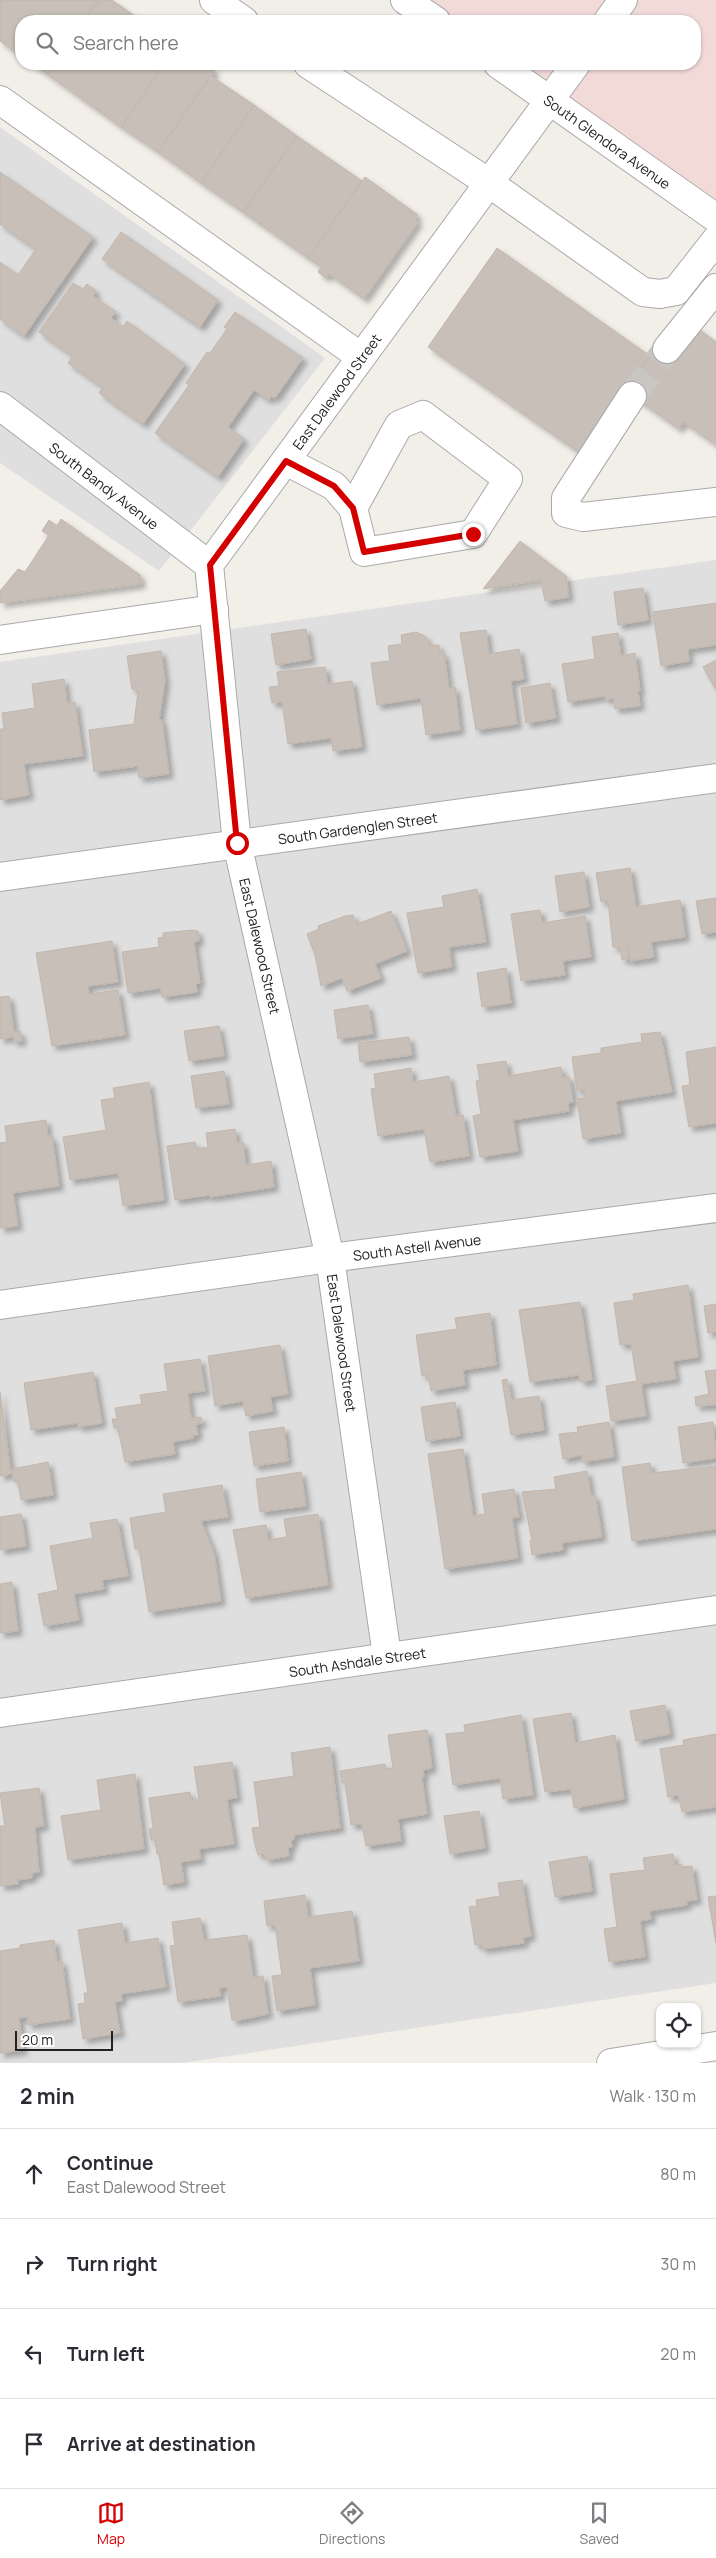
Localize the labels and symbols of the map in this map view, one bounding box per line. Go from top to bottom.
street label: South Glendora Avenue [540,90,675,193]
street label: East Dalewood Street [287,329,385,453]
street label: South Bandy Avenue [46,437,163,533]
route end [462,523,485,546]
street label: South Gardenglen Street [277,807,439,848]
route start [226,832,249,855]
street label: East Dalewood Street [235,876,285,1016]
street label: South Astell Avenue [352,1229,482,1264]
street label: East Dalewood Street [323,1273,361,1414]
street label: South Ashdale Street [288,1642,427,1681]
scale bar [15,2028,112,2051]

